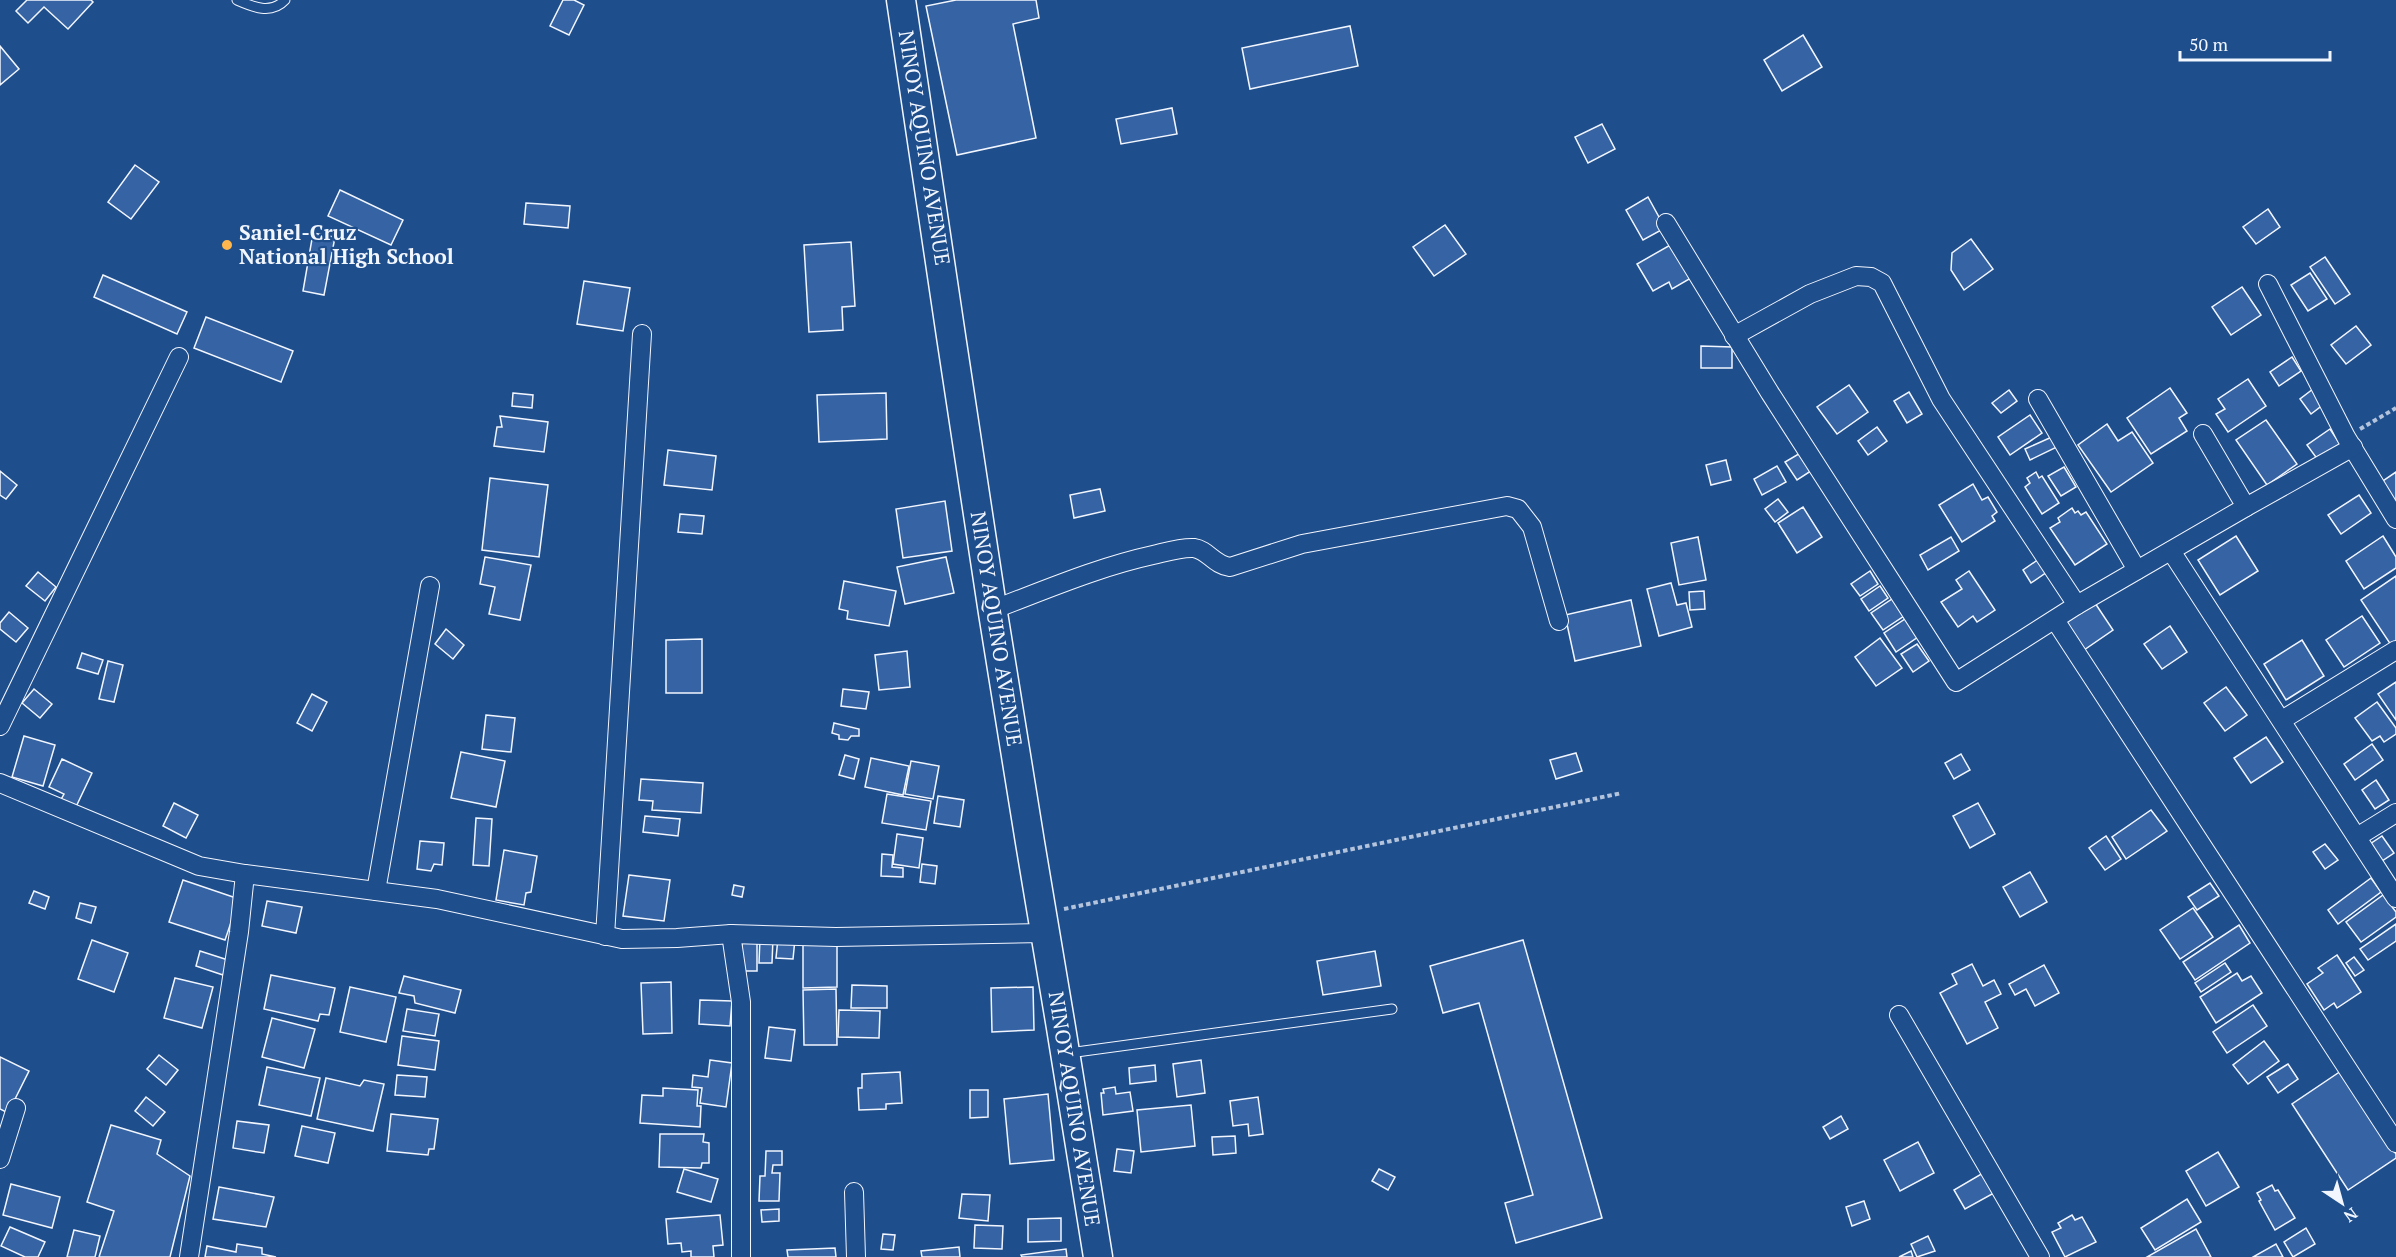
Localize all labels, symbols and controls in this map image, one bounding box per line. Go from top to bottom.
scale bar [2180,24,2330,62]
street label: NINOY AQUINO AVENUE [893,28,957,267]
text: 50 m [2189,32,2229,56]
place label: Saniel-Cruz National High School [239,218,454,270]
marker: Saniel-Cruz National High School [220,238,234,252]
street label: NINOY AQUINO AVENUE [965,509,1029,748]
street label: NINOY AQUINO AVENUE [1043,989,1107,1228]
north arrow [2312,1173,2372,1233]
text: N [2339,1203,2362,1228]

